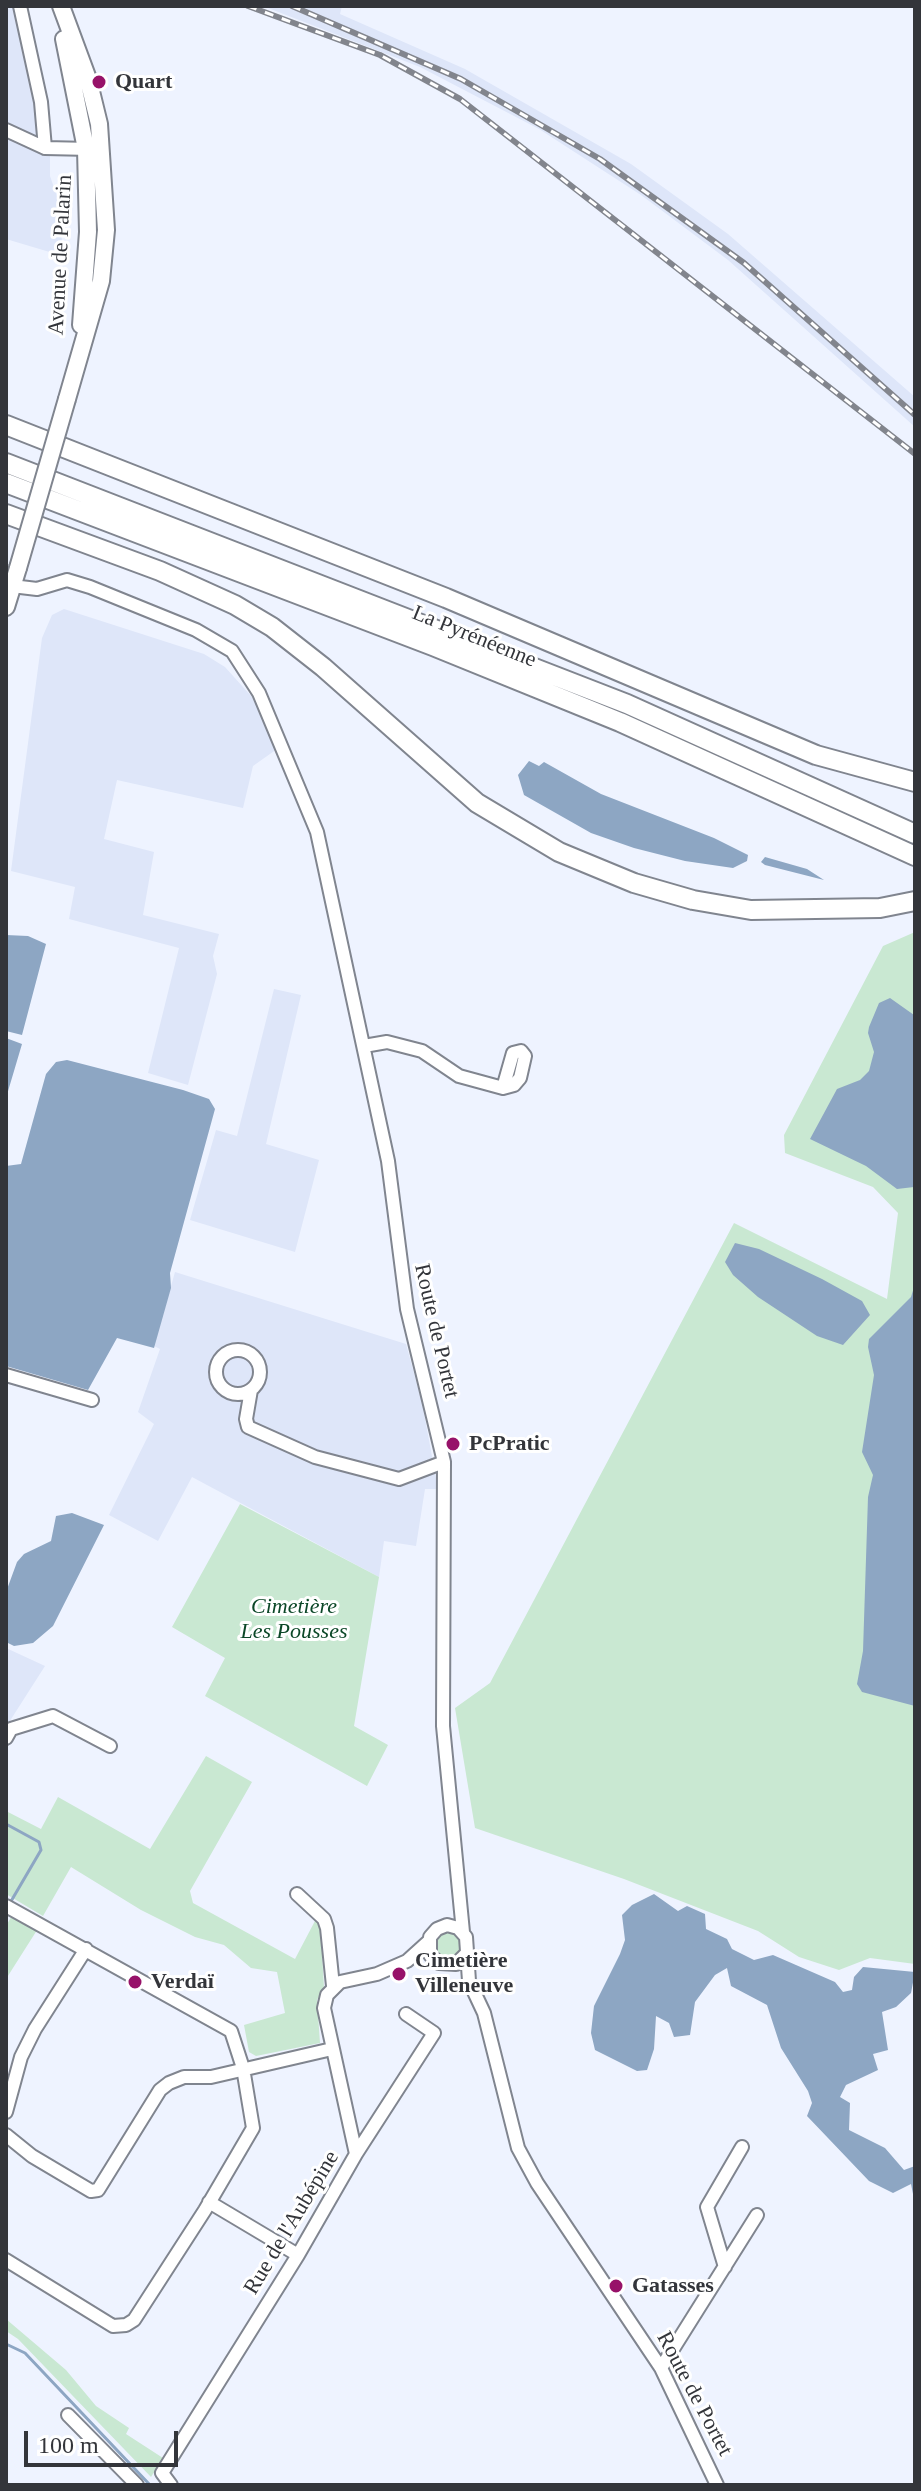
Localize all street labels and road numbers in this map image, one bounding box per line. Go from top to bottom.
street label: Avenue de Palarin [44,174,78,336]
street label: La Pyrénéenne [408,600,540,674]
street label: Route de Portet [408,1261,464,1401]
street label: Rue de l'Aubépine [239,2146,345,2300]
street label: Route de Portet [650,2327,738,2461]

